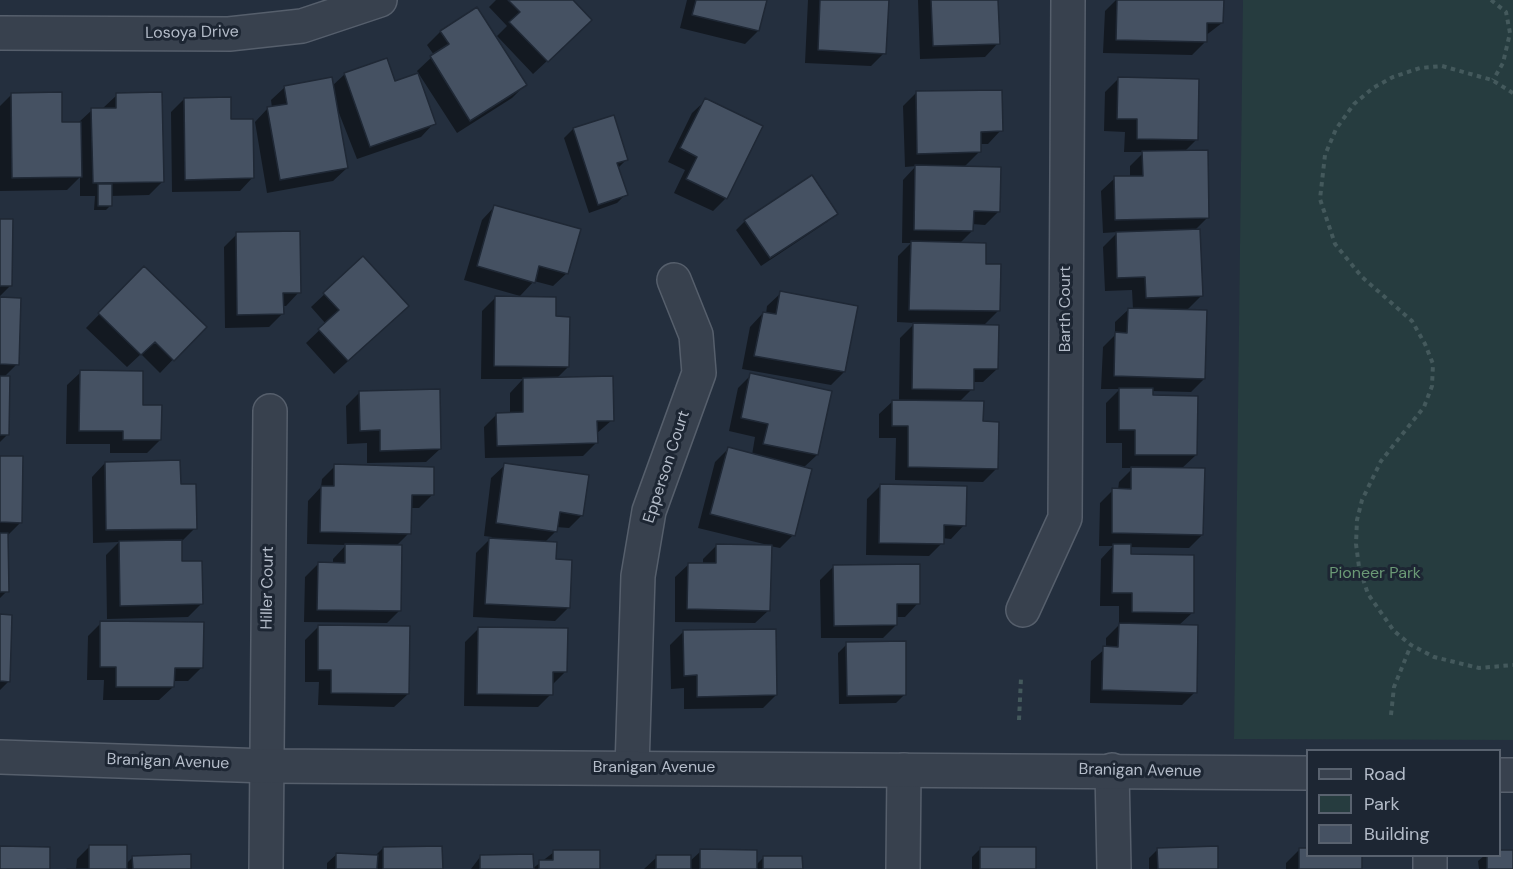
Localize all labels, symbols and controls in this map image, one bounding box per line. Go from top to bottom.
street label: Losoya Drive [145,23,239,43]
street label: Barth Court [1056,266,1076,352]
street label: Epperson Court [640,408,694,526]
street label: Hiller Court [258,546,278,630]
park label: Pioneer Park [1329,564,1421,584]
legend [1306,749,1501,857]
street label: Branigan Avenue [106,750,230,774]
street label: Branigan Avenue [593,758,715,778]
street label: Branigan Avenue [1078,760,1202,782]
text: Road [1364,762,1406,786]
text: Park [1364,792,1400,816]
text: Building [1364,822,1429,846]

